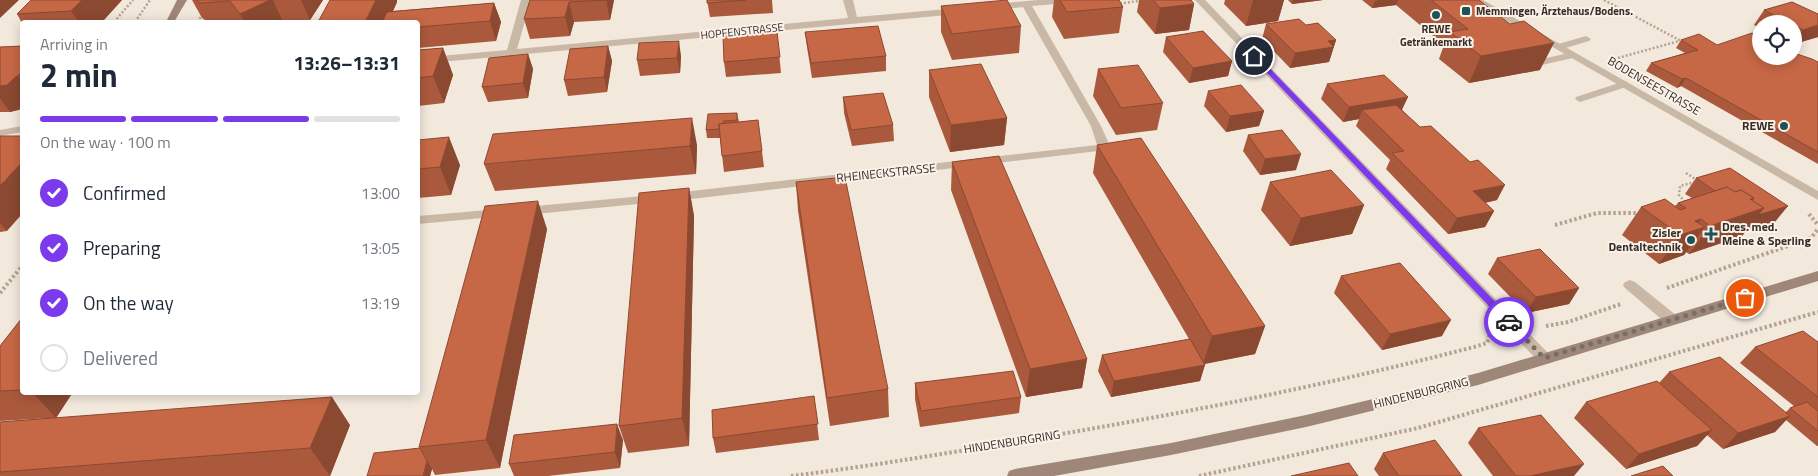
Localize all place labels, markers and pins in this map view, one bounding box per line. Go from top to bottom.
place label: Memmingen, Ärztehaus/Bodens. [1476,3,1633,19]
marker: Memmingen, Ärztehaus/Bodens. [1460,5,1472,17]
marker: REWE Getränkemarkt [1430,9,1442,21]
place label: REWE Getränkemarkt [1400,21,1472,50]
pin [1233,35,1275,77]
place label: REWE [1742,116,1774,135]
marker: REWE [1778,120,1790,132]
place label: Dres. med. Meine & Sperling [1722,217,1812,250]
place label: Zisler Dentaltechnik [1608,223,1682,256]
marker: Dres. med. Meine & Sperling [1704,227,1718,241]
marker: Zisler Dentaltechnik [1685,234,1697,246]
pin [1724,277,1766,319]

